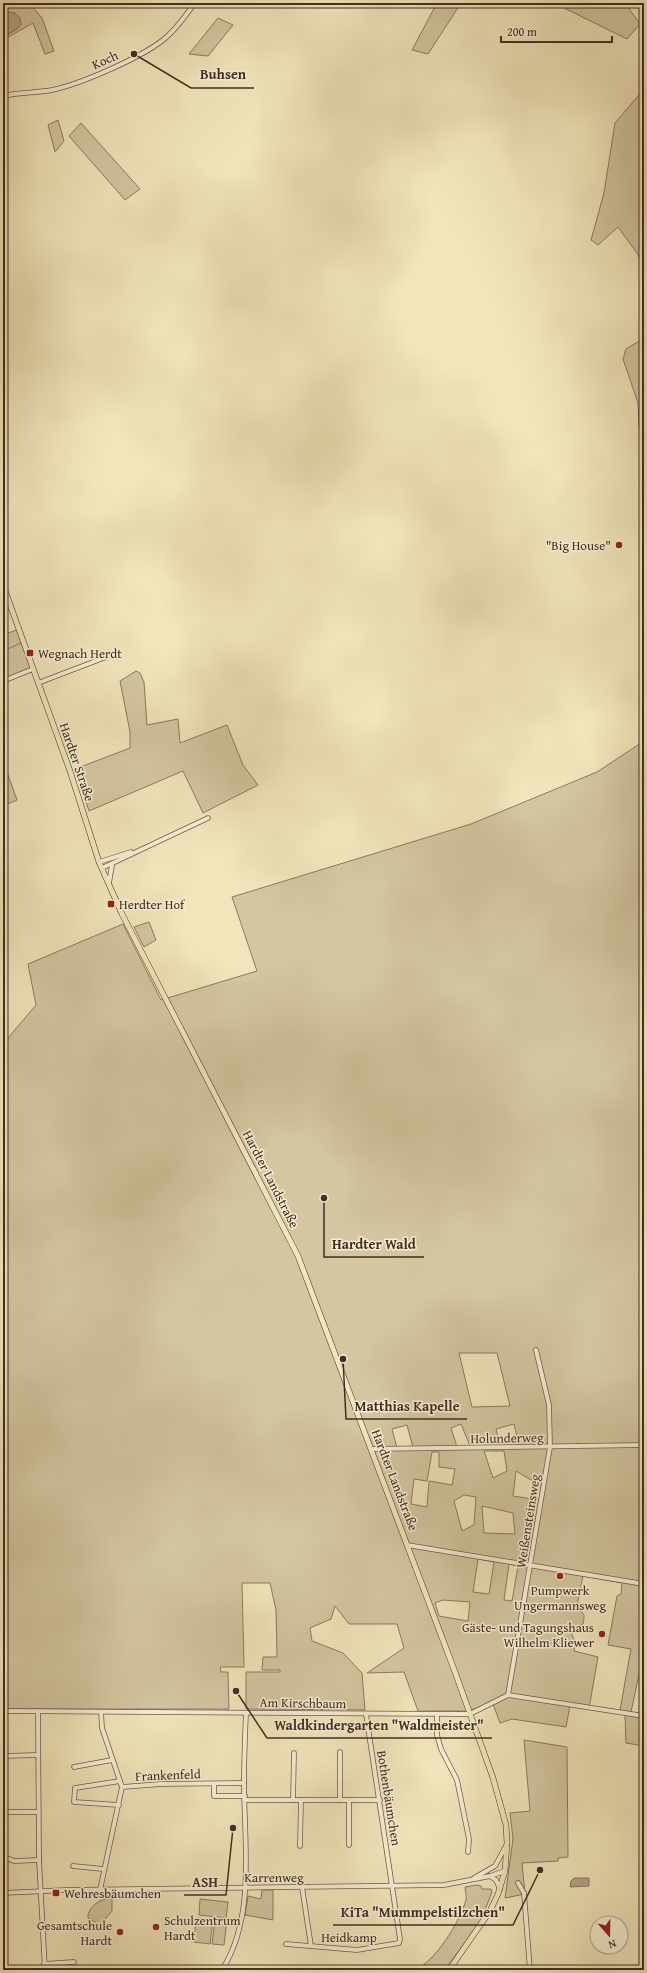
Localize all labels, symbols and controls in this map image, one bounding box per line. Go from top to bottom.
scale bar [501,18,612,44]
text: 200 m [507,23,537,40]
street label: Koch [89,45,122,74]
callout: Buhsen [191,62,254,88]
text: Buhsen [200,64,247,84]
place label: "Big House" [546,536,611,555]
marker: "Big House" [614,540,624,550]
place label: Wegnach Herdt [38,644,122,663]
marker: Wegnach Herdt [25,648,35,658]
street label: Hardter Straße [55,720,99,804]
place label: Herdter Hof [119,895,186,914]
marker: Herdter Hof [106,899,116,909]
street label: Hardter Landstraße [238,1127,304,1231]
callout: Hardter Wald [324,1231,424,1257]
text: Hardter Wald [332,1234,416,1254]
callout: Matthias Kapelle [346,1393,467,1419]
text: Matthias Kapelle [354,1396,460,1416]
street label: Hardter Landstraße [367,1426,423,1534]
street label: Holunderweg [470,1428,544,1448]
street label: Weißensteinsweg [511,1472,545,1569]
marker: Pumpwerk Ungermannsweg [555,1571,565,1581]
place label: Pumpwerk Ungermannsweg [514,1581,606,1615]
place label: Gäste- und Tagungshaus Wilhelm Kliewer [462,1618,595,1652]
marker: Gäste- und Tagungshaus Wilhelm Kliewer [597,1629,607,1639]
street label: Am Kirschbaum [260,1693,347,1713]
callout: Waldkindergarten "Waldmeister" [267,1712,492,1738]
text: Waldkindergarten "Waldmeister" [274,1715,484,1735]
street label: Bothenbäumchen [372,1749,406,1848]
street label: Frankenfeld [135,1764,201,1786]
street label: Karrenweg [244,1868,304,1887]
callout: ASH [184,1869,226,1895]
text: ASH [192,1872,218,1892]
place label: Wehresbäumchen [64,1884,162,1903]
marker: Wehresbäumchen [51,1888,61,1898]
callout: KiTa "Mummpelstilzchen" [333,1899,513,1925]
text: KiTa "Mummpelstilzchen" [341,1902,505,1922]
place label: Schulzentrum Hardt [164,1911,241,1945]
north arrow [589,1915,629,1955]
place label: Gesamtschule Hardt [37,1916,112,1950]
marker: Schulzentrum Hardt [151,1922,161,1932]
marker: Gesamtschule Hardt [115,1927,125,1937]
street label: Heidkamp [321,1928,377,1947]
text: N [606,1936,619,1953]

